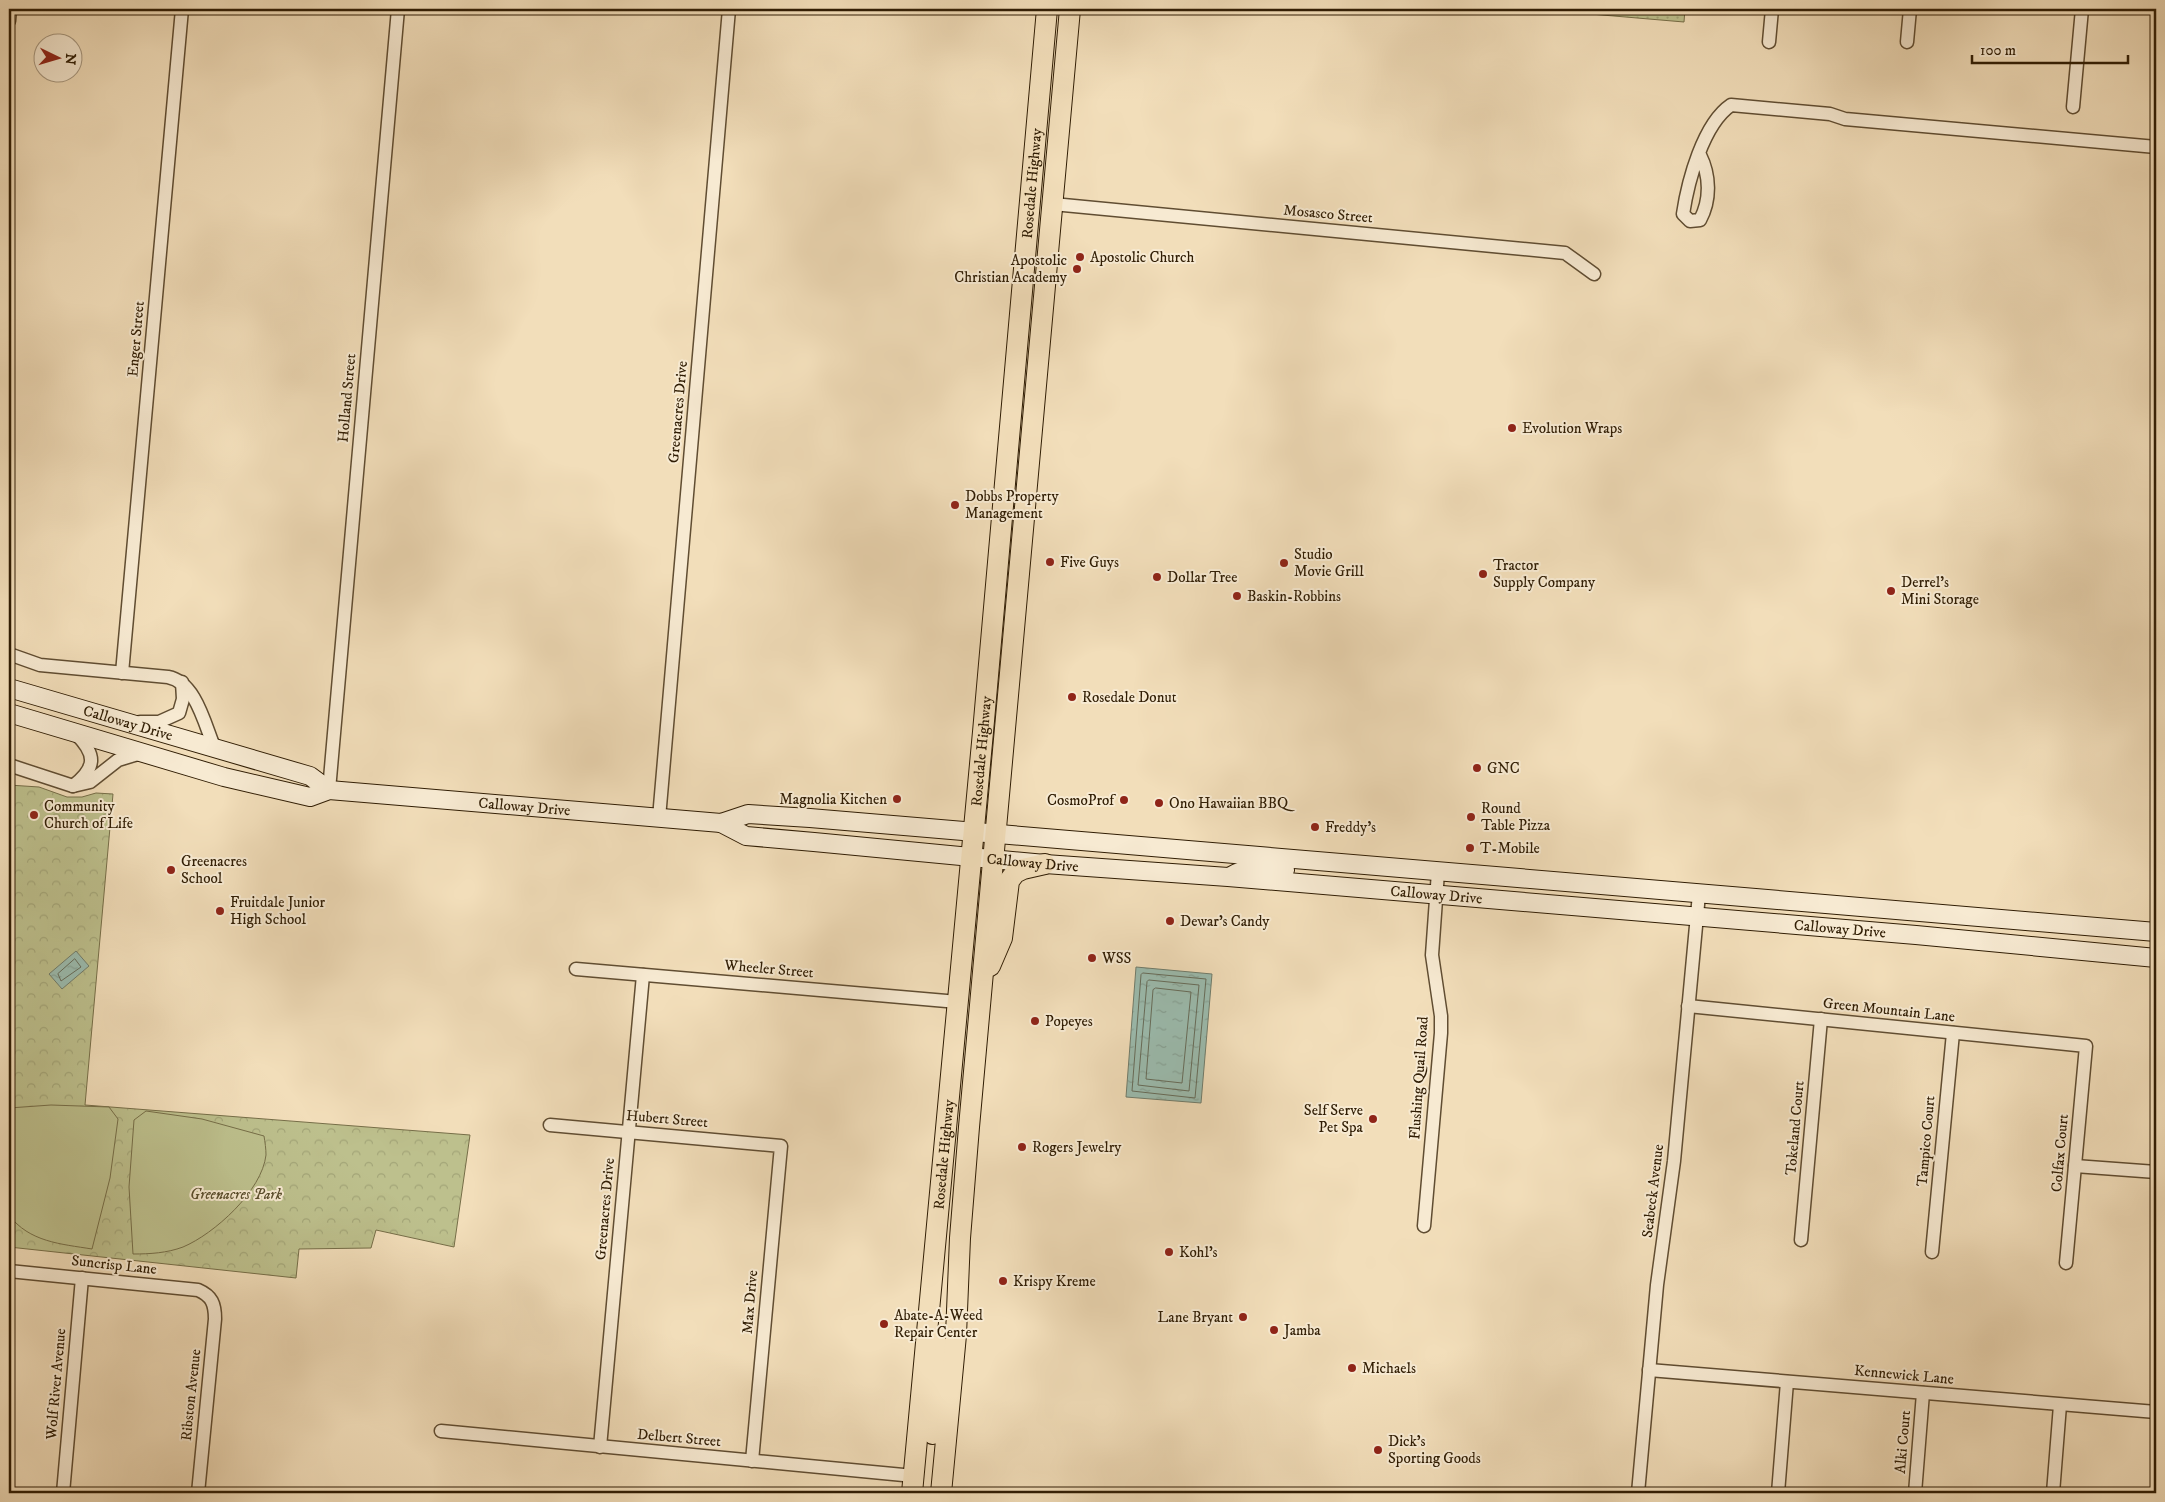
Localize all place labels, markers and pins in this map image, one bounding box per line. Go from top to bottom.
place label: Apostolic Church [1090,248,1194,267]
place label: Apostolic Christian Academy [954,251,1068,287]
marker: Apostolic Church [1074,251,1086,263]
marker: Apostolic Christian Academy [1071,263,1083,275]
place label: Evolution Wraps [1522,419,1622,438]
marker: Evolution Wraps [1506,422,1518,434]
place label: Dobbs Property Management [965,487,1059,523]
marker: Dobbs Property Management [949,499,961,511]
place label: Studio Movie Grill [1294,545,1364,581]
place label: Five Guys [1060,553,1119,572]
marker: Five Guys [1044,556,1056,568]
place label: Tractor Supply Company [1493,556,1596,592]
marker: Studio Movie Grill [1278,557,1290,569]
place label: Dollar Tree [1167,568,1237,587]
marker: Tractor Supply Company [1477,568,1489,580]
marker: Dollar Tree [1151,571,1163,583]
place label: Derrel's Mini Storage [1901,573,1979,609]
marker: Derrel's Mini Storage [1885,585,1897,597]
place label: Baskin-Robbins [1247,587,1341,606]
marker: Baskin-Robbins [1231,590,1243,602]
place label: Rosedale Donut [1082,688,1177,707]
marker: Rosedale Donut [1066,691,1078,703]
place label: GNC [1487,759,1520,778]
marker: GNC [1471,762,1483,774]
place label: Magnolia Kitchen [779,790,887,809]
place label: CosmoProf [1047,791,1116,810]
marker: Magnolia Kitchen [891,793,903,805]
marker: CosmoProf [1118,794,1130,806]
place label: Ono Hawaiian BBQ [1169,794,1295,813]
place label: Community Church of Life [44,797,133,833]
marker: Ono Hawaiian BBQ [1153,797,1165,809]
place label: Round Table Pizza [1481,799,1551,835]
marker: Community Church of Life [28,809,40,821]
marker: Round Table Pizza [1465,811,1477,823]
place label: Freddy's [1325,818,1376,837]
marker: Freddy's [1309,821,1321,833]
place label: T-Mobile [1480,839,1540,858]
marker: T-Mobile [1464,842,1476,854]
place label: Greenacres School [181,852,247,888]
marker: Greenacres School [165,864,177,876]
place label: Fruitdale Junior High School [230,893,326,929]
marker: Fruitdale Junior High School [214,905,226,917]
place label: Dewar's Candy [1180,912,1270,931]
marker: Dewar's Candy [1164,915,1176,927]
place label: WSS [1101,949,1132,968]
marker: WSS [1086,952,1098,964]
place label: Popeyes [1045,1012,1093,1031]
marker: Popeyes [1029,1015,1041,1027]
place label: Self Serve Pet Spa [1304,1101,1364,1137]
marker: Self Serve Pet Spa [1367,1113,1379,1125]
place label: Rogers Jewelry [1032,1138,1122,1157]
marker: Rogers Jewelry [1016,1141,1028,1153]
place label: Kohl's [1179,1243,1218,1262]
marker: Kohl's [1163,1246,1175,1258]
place label: Krispy Kreme [1013,1272,1096,1291]
marker: Krispy Kreme [997,1275,1009,1287]
place label: Abate-A-Weed Repair Center [894,1306,983,1342]
place label: Lane Bryant [1158,1308,1233,1327]
marker: Lane Bryant [1237,1311,1249,1323]
marker: Abate-A-Weed Repair Center [878,1318,890,1330]
place label: Jamba [1282,1321,1321,1340]
marker: Jamba [1268,1324,1280,1336]
place label: Michaels [1362,1359,1416,1378]
marker: Michaels [1346,1362,1358,1374]
place label: Dick's Sporting Goods [1388,1432,1481,1468]
marker: Dick's Sporting Goods [1372,1444,1384,1456]

